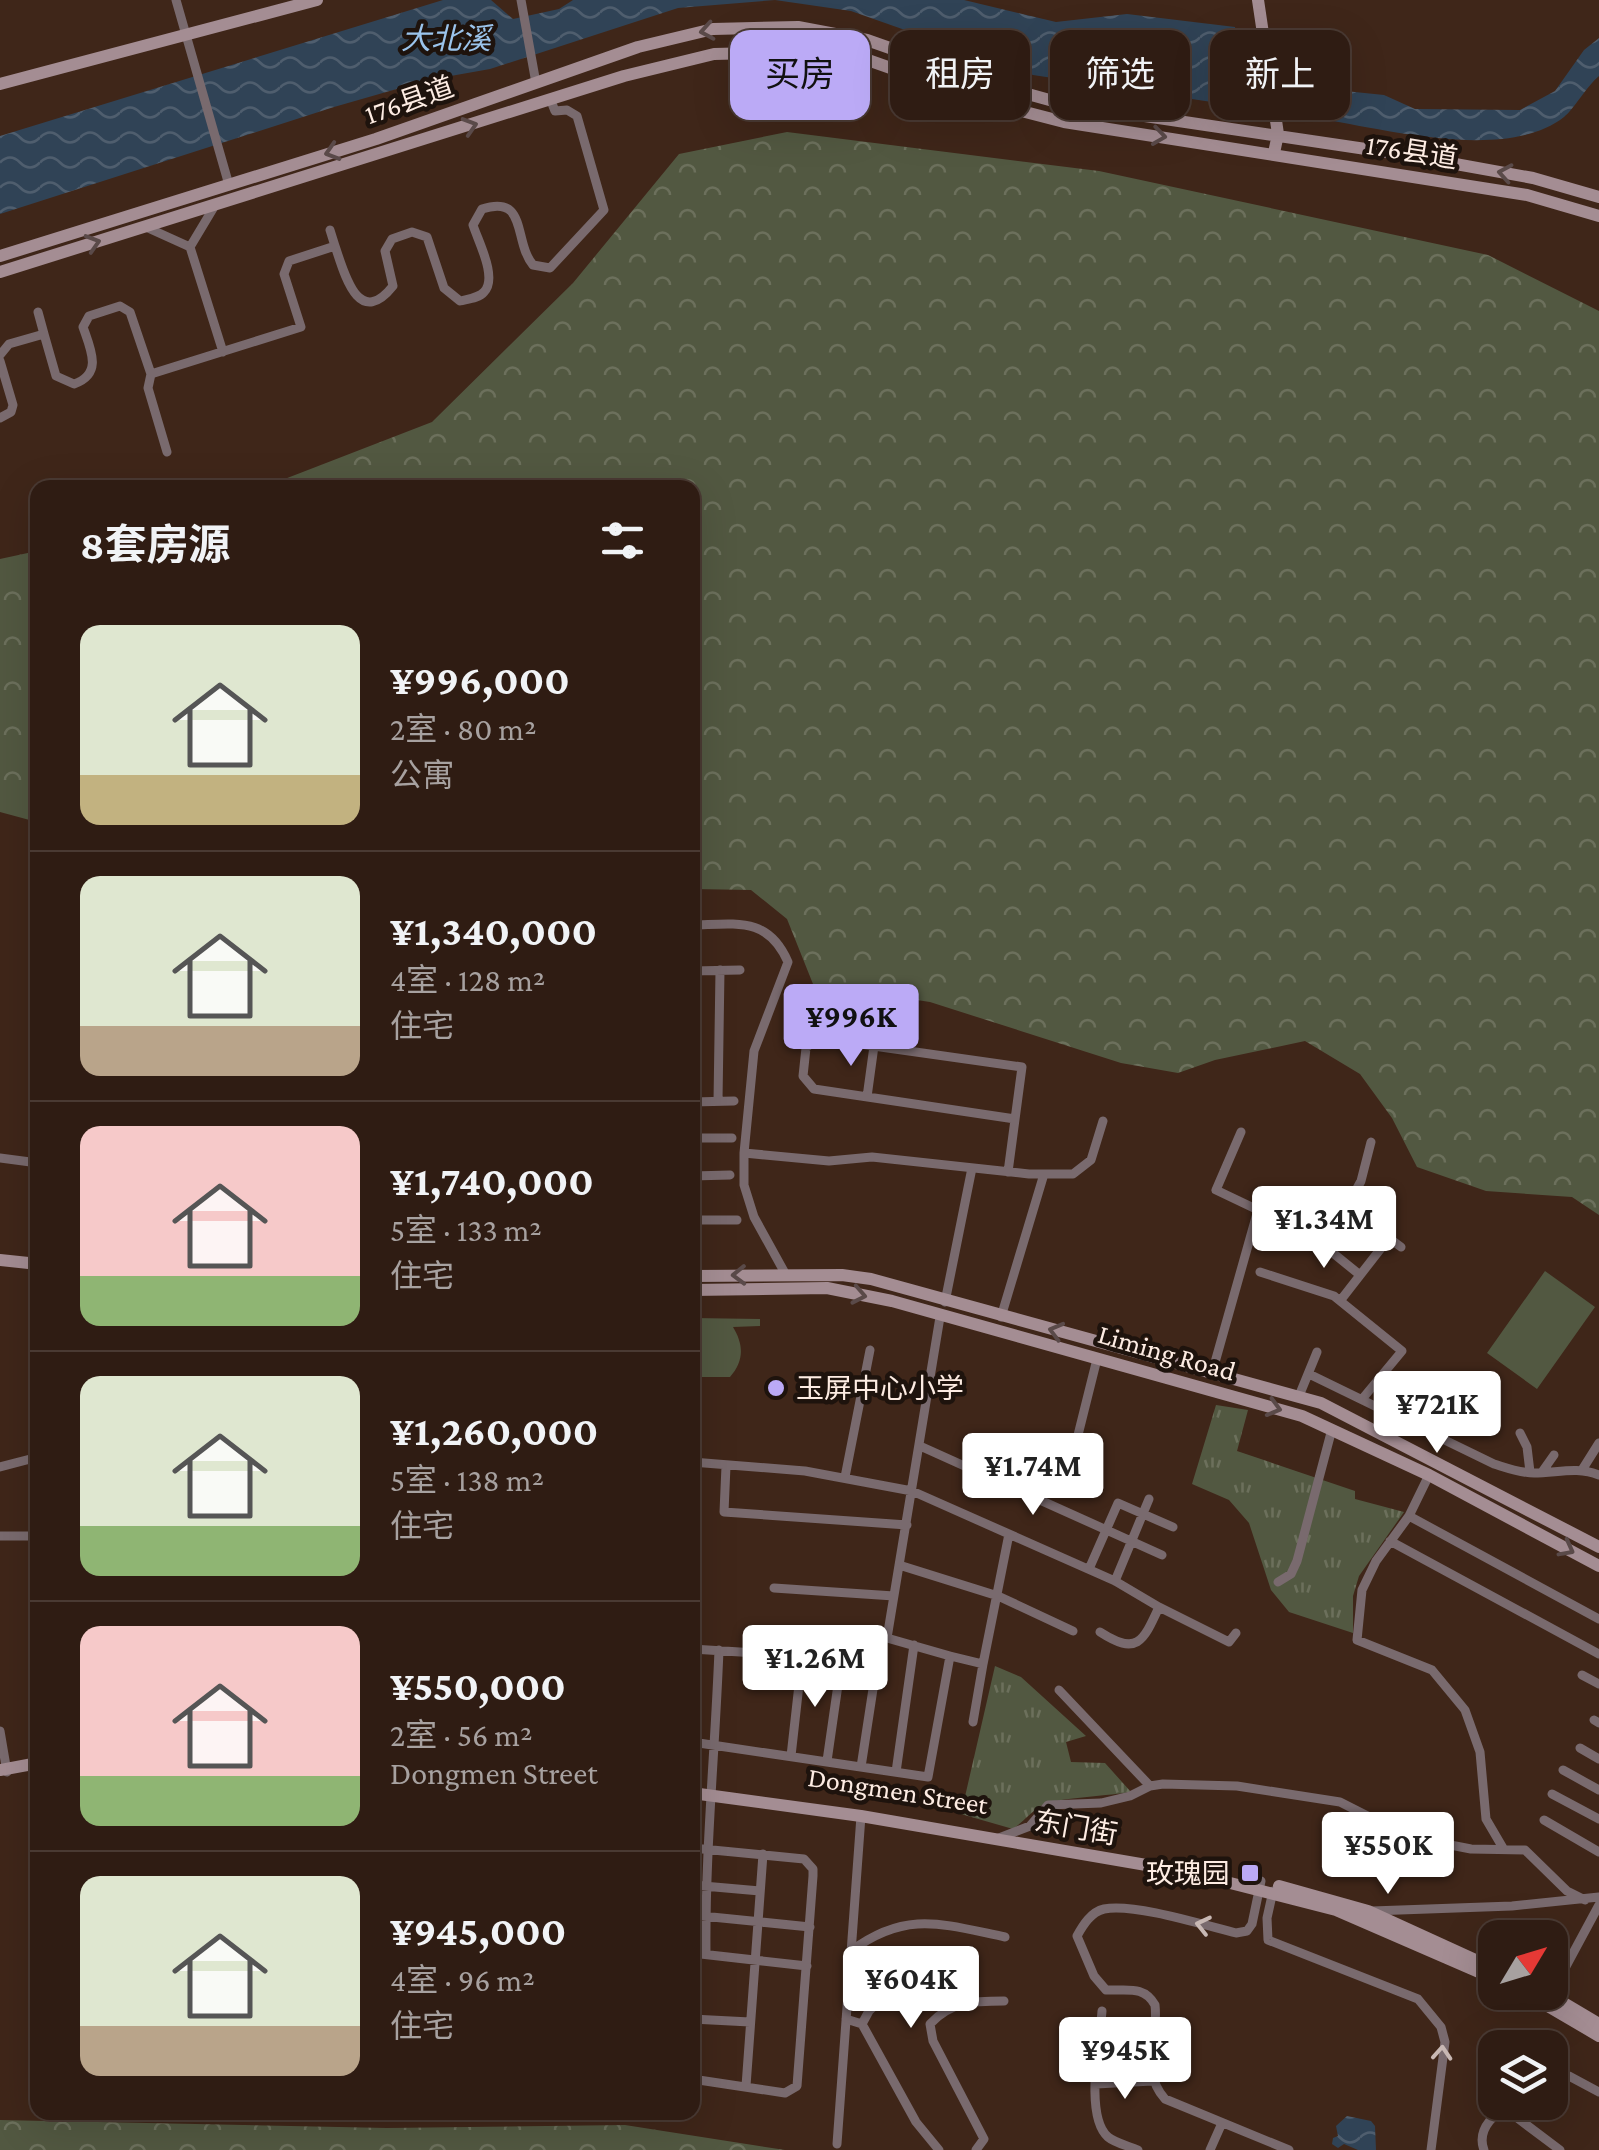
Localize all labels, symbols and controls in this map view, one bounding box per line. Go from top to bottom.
one-way arrow [699,20,715,41]
water label: 大北溪 [401,22,494,55]
chip: 买房 [730,30,870,120]
chip: 租房 [890,30,1030,120]
chip: 筛选 [1050,30,1190,120]
chip: 新上 [1210,30,1350,120]
street label: 176县道 [361,71,458,130]
one-way arrow [461,117,478,138]
one-way arrow [1150,124,1167,145]
street label: 176县道 [1364,129,1460,174]
one-way arrow [324,141,341,161]
one-way arrow [1497,163,1513,184]
one-way arrow [84,234,101,254]
icon: filters [595,513,650,568]
text: 8套房源 [80,521,230,568]
text: ¥996,000 [390,656,570,703]
icon: home [160,665,280,785]
text: 2室 · 80 m² [390,711,536,747]
text: 公寓 [390,757,454,793]
text: ¥1,340,000 [390,907,597,954]
icon: home [160,916,280,1036]
text: 4室 · 128 m² [390,962,545,998]
pin: ¥996K [781,984,921,1069]
text: ¥996K [806,998,896,1034]
text: 住宅 [390,1008,454,1044]
text: ¥1,740,000 [390,1157,594,1204]
icon: home [160,1166,280,1286]
pin: ¥1.34M [1243,1186,1405,1271]
text: ¥1.34M [1274,1200,1374,1236]
text: 5室 · 133 m² [390,1212,542,1248]
text: 住宅 [390,1258,454,1294]
one-way arrow [730,1264,746,1286]
one-way arrow [851,1283,868,1304]
street label: Liming Road [1094,1318,1239,1387]
one-way arrow [1048,1322,1065,1343]
pin: ¥721K [1367,1371,1507,1456]
place label: 玉屏中心小学 [796,1373,964,1404]
marker: 玉屏中心小学 [765,1377,787,1399]
text: ¥721K [1396,1385,1478,1421]
one-way arrow [1265,1397,1282,1418]
text: ¥1,260,000 [390,1407,598,1454]
icon: home [160,1416,280,1536]
pin: ¥1.74M [952,1433,1114,1518]
text: ¥1.74M [984,1447,1082,1483]
text: 5室 · 138 m² [390,1462,544,1498]
text: 住宅 [390,1508,454,1544]
one-way arrow [1556,1536,1574,1556]
pin: ¥1.26M [734,1625,896,1710]
text: ¥1.26M [765,1639,865,1675]
text: ¥550,000 [390,1662,566,1709]
icon: home [160,1666,280,1786]
text: 2室 · 56 m² [390,1717,533,1753]
text: Dongmen Street [390,1755,598,1791]
street label: Dongmen Street [806,1761,991,1820]
street label: 东门街 [1032,1805,1120,1850]
pin: ¥550K [1318,1812,1458,1897]
text: ¥550K [1344,1826,1432,1862]
place label: 玫瑰园 [1146,1858,1230,1889]
marker: 玫瑰园 [1239,1862,1261,1884]
text: ¥945,000 [390,1907,566,1954]
icon: home [160,1916,280,2036]
one-way arrow [1195,1916,1212,1937]
north arrow [1478,1920,1568,2010]
map controls [1478,1920,1568,2120]
pin: ¥604K [841,1946,981,2031]
text: ¥604K [865,1960,957,1996]
text: 4室 · 96 m² [390,1962,535,1998]
text: 住宅 [390,2008,454,2044]
pin: ¥945K [1055,2017,1195,2102]
button: layers [1478,2030,1568,2120]
text: ¥945K [1081,2031,1169,2067]
one-way arrow [1431,2045,1453,2061]

